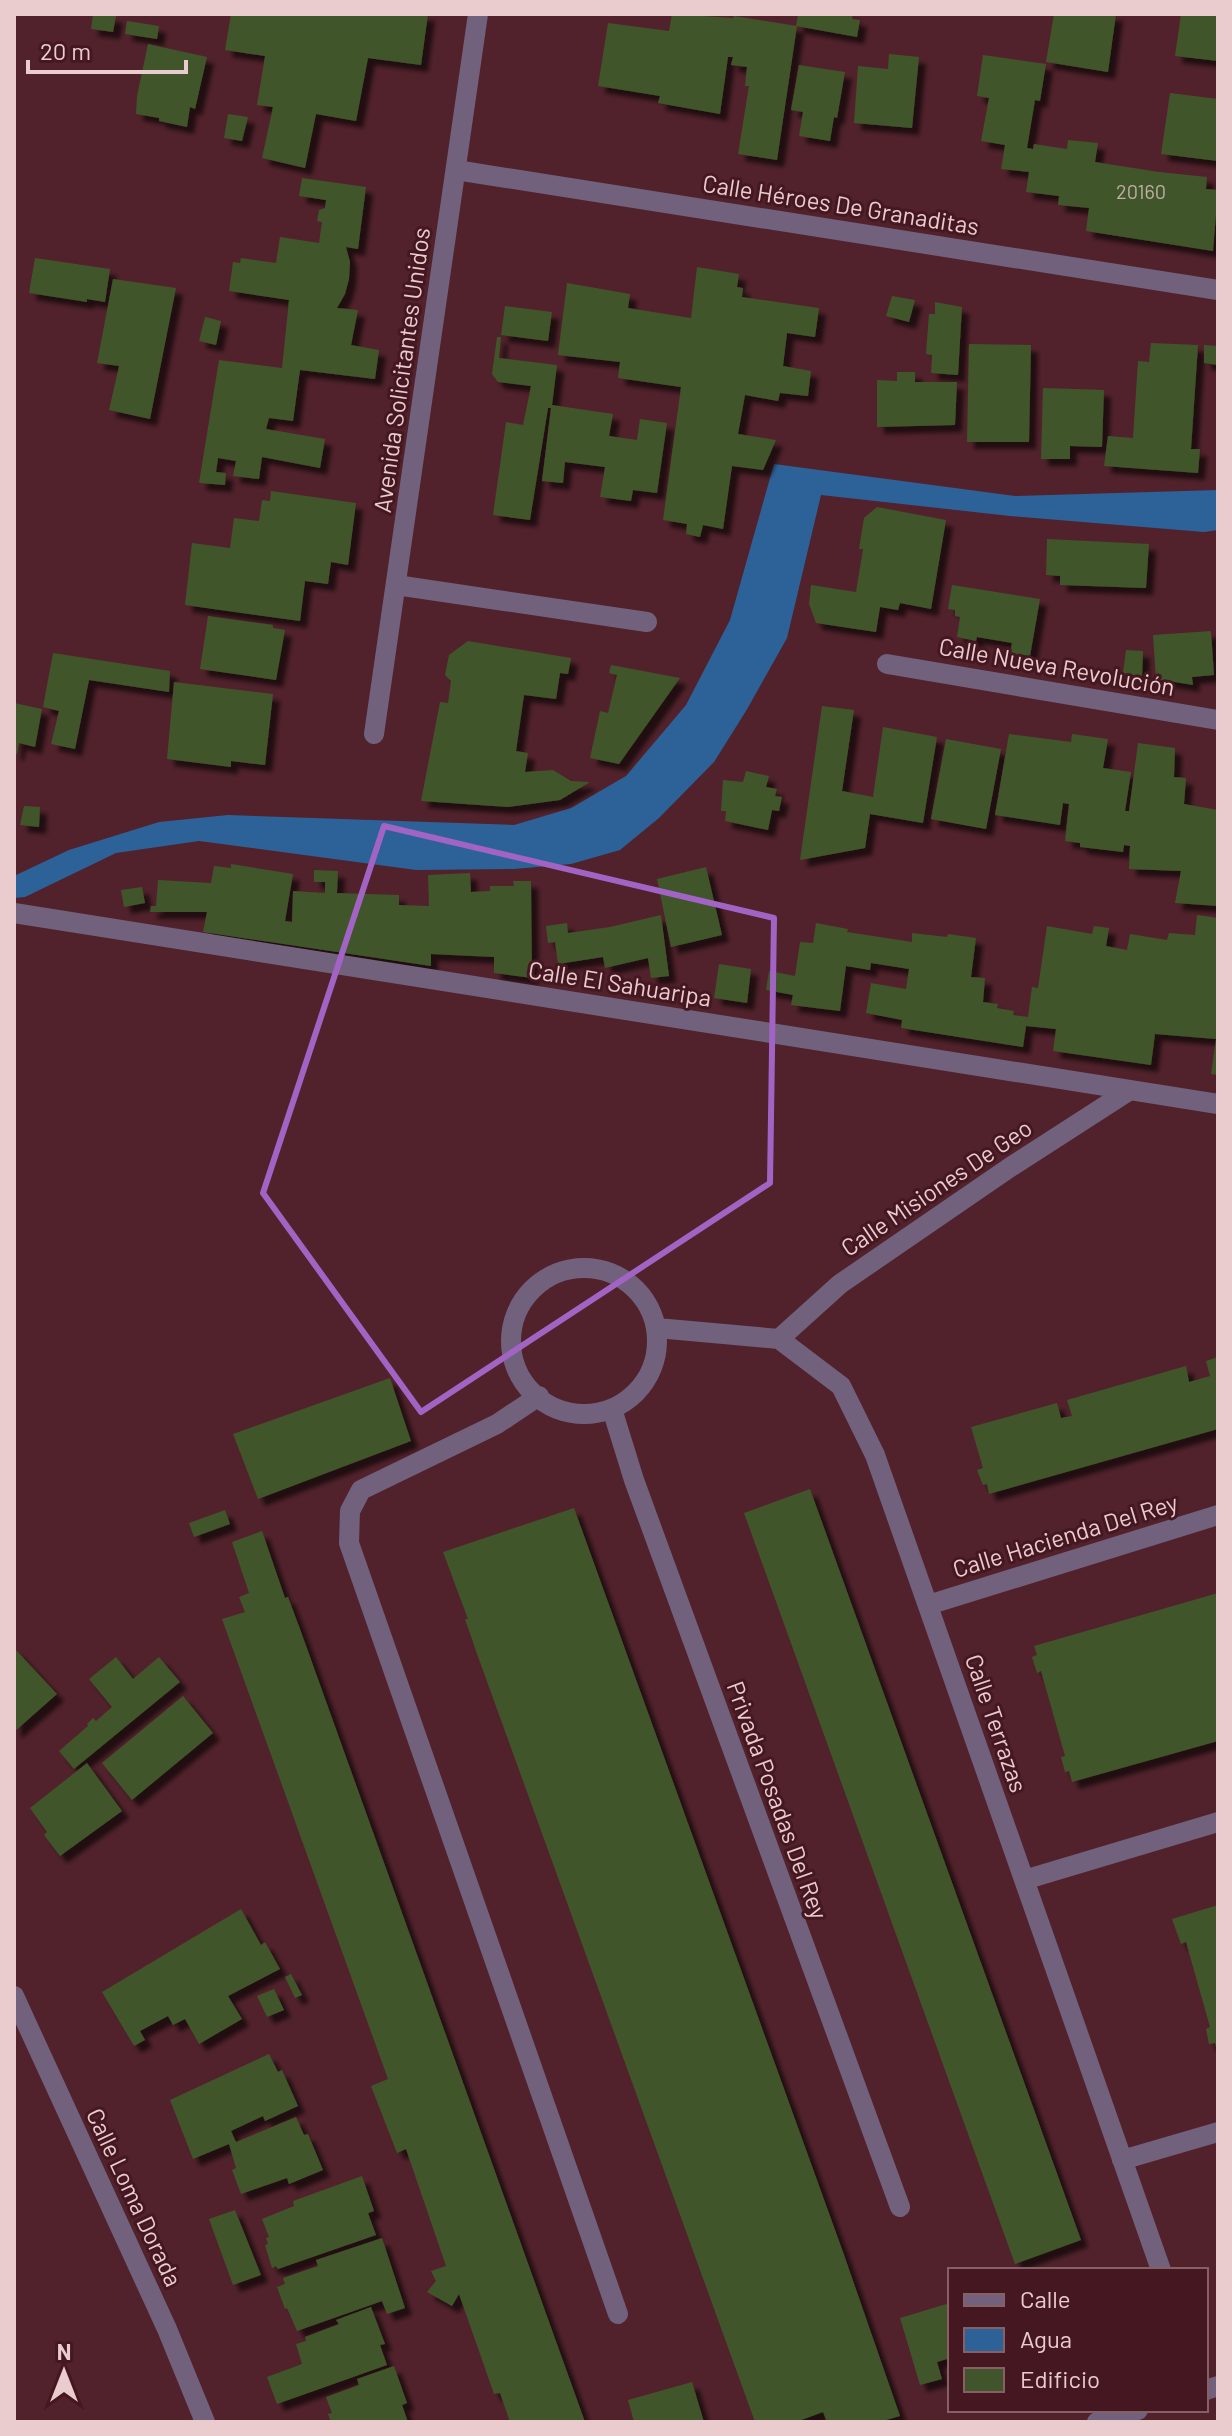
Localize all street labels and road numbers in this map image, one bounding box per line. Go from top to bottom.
street label: Calle Héroes De Granaditas [701,168,981,240]
street label: Avenida Solicitantes Unidos [367,225,435,515]
street label: Calle Nueva Revolución [937,631,1177,701]
street label: Calle El Sahuaripa [526,954,714,1012]
street label: Calle Misiones De Geo [835,1112,1037,1262]
street label: Calle Hacienda Del Rey [949,1487,1181,1583]
street label: Calle Terrazas [960,1650,1034,1796]
street label: Privada Posadas Del Rey [721,1677,835,1923]
street label: Calle Loma Dorada [81,2103,189,2291]

